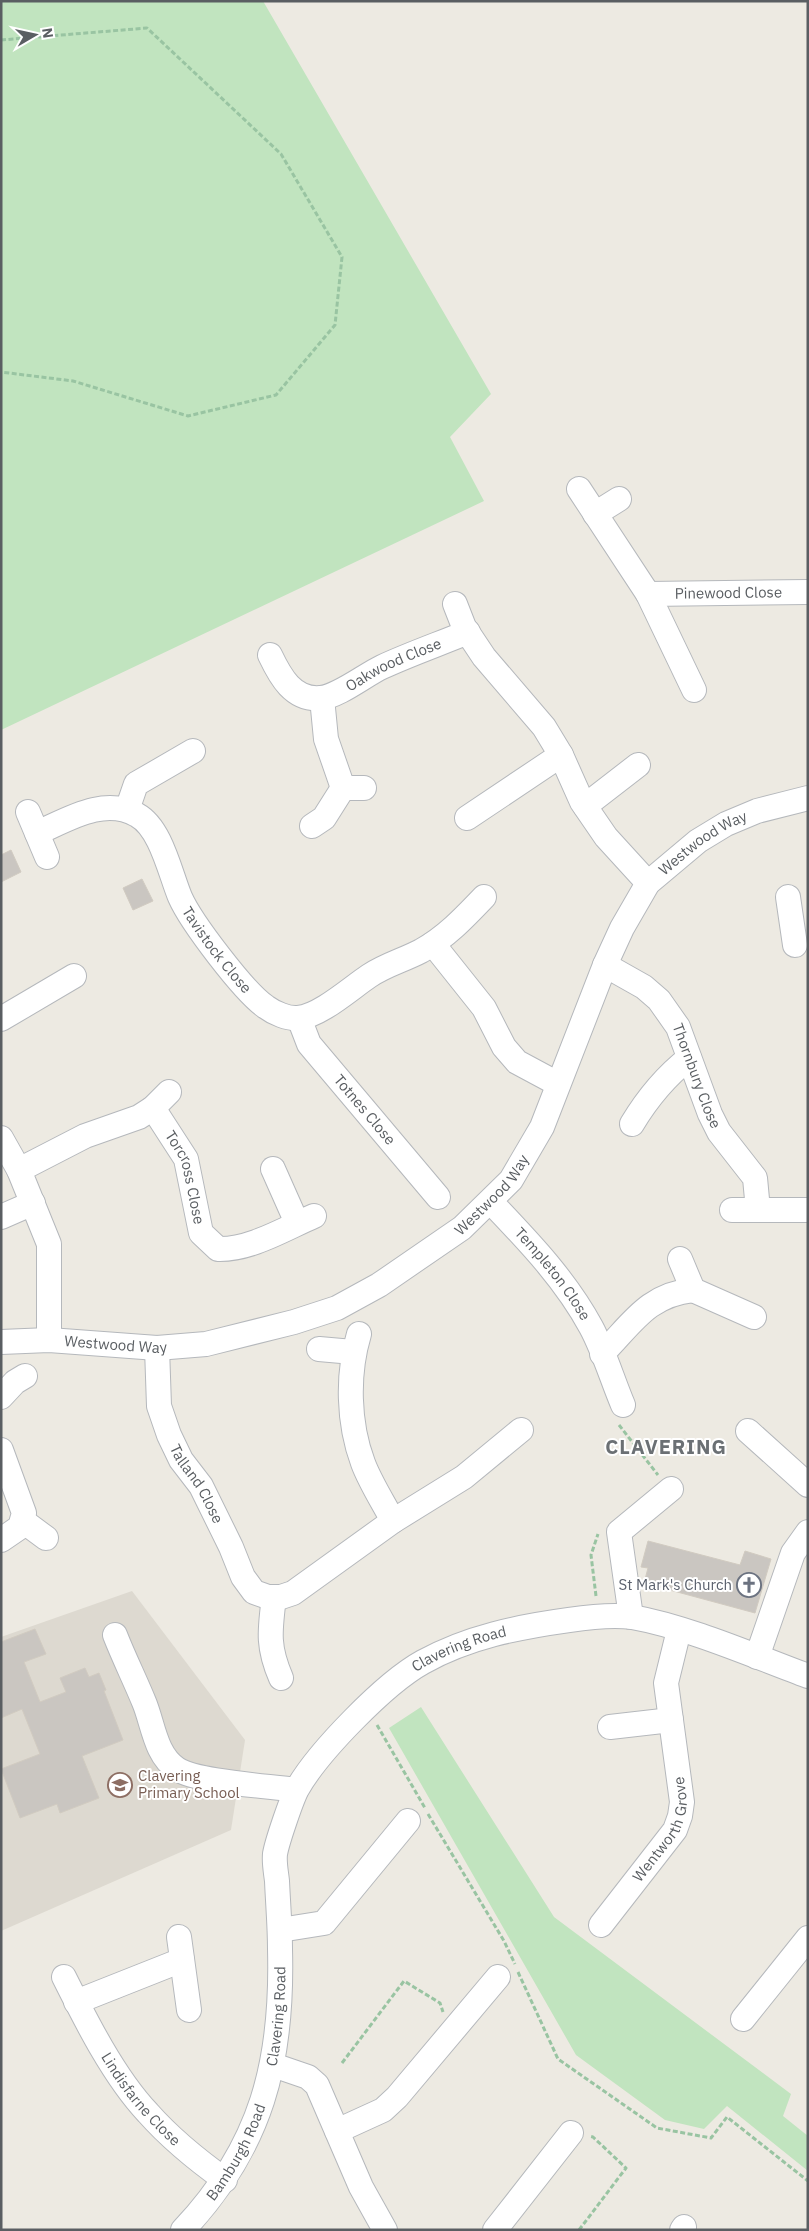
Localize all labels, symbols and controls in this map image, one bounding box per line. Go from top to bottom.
north arrow [10,10,60,60]
text: N [38,27,58,39]
street label: Pinewood Close [674,582,782,603]
street label: Oakwood Close [342,634,444,695]
street label: Westwood Way [655,806,750,879]
street label: Tavistock Close [178,903,256,997]
street label: Thornbury Close [668,1021,726,1132]
street label: Totnes Close [330,1070,400,1149]
street label: Torcross Close [161,1127,209,1226]
street label: Westwood Way [450,1150,533,1239]
street label: Templeton Close [511,1223,595,1324]
street label: Westwood Way [64,1331,168,1357]
district label: CLAVERING [605,1433,727,1460]
street label: Talland Close [166,1441,228,1526]
church icon: St Mark's Church [736,1572,762,1598]
place label: St Mark's Church [619,1575,732,1594]
street label: Clavering Road [408,1621,508,1676]
place label: Clavering Primary School [138,1766,240,1802]
school or university icon: Clavering Primary School [107,1772,133,1798]
street label: Wentworth Grove [628,1776,691,1885]
street label: Clavering Road [262,1966,289,2068]
street label: Lindisfarne Close [97,2049,185,2150]
street label: Bamburgh Road [202,2101,269,2204]

